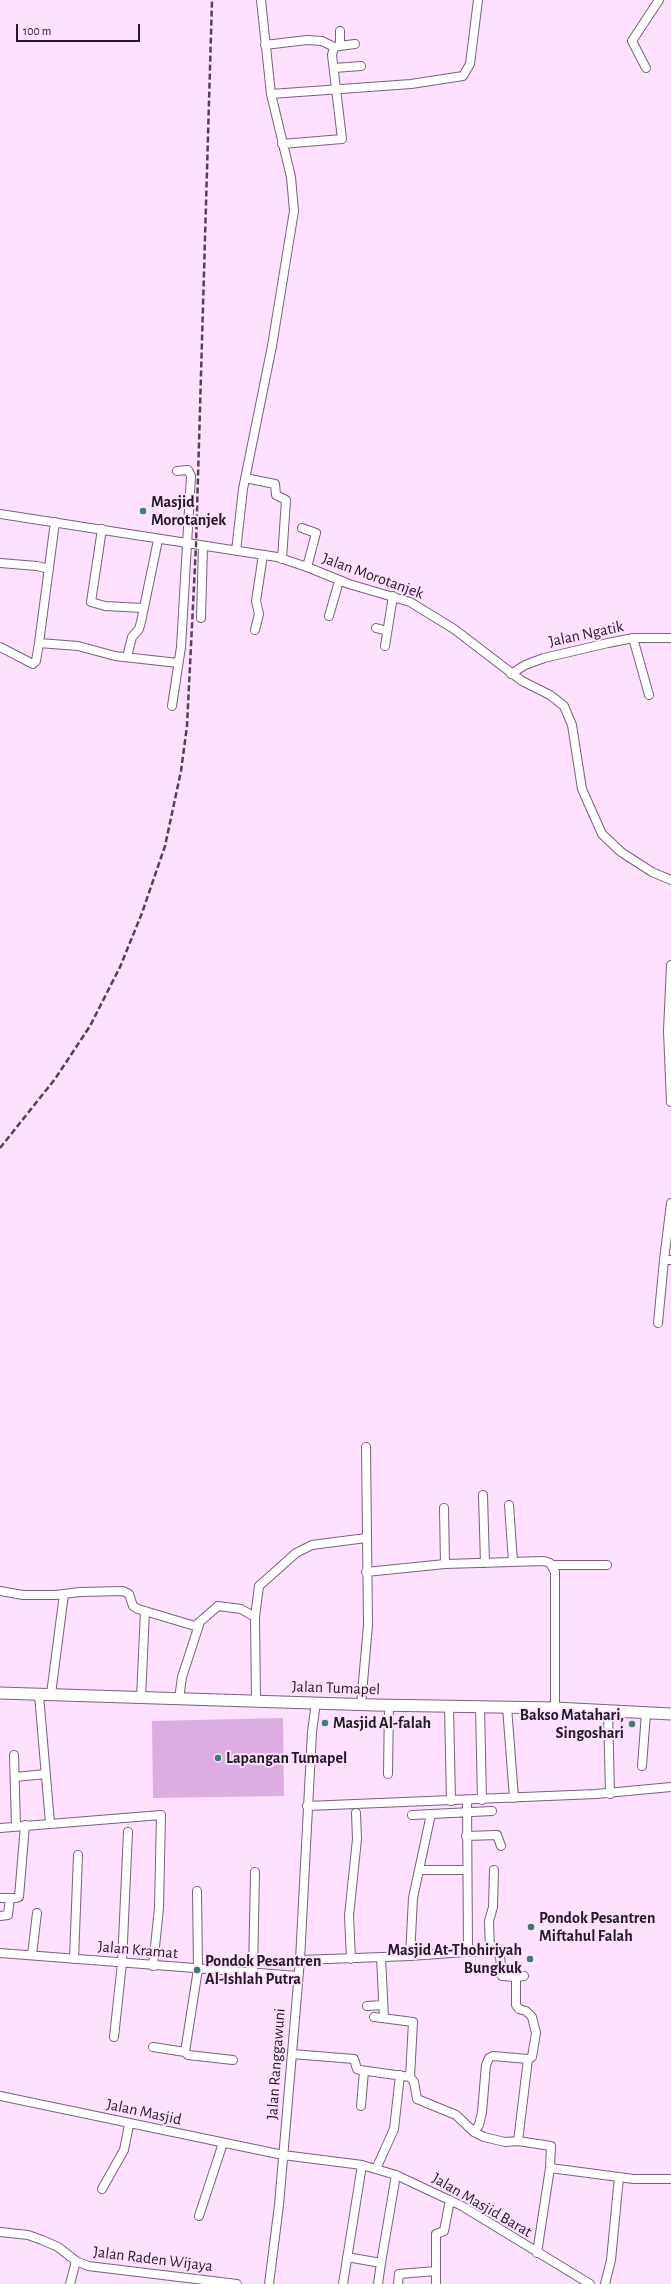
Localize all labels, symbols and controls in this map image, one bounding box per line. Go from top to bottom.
scale bar [18,16,142,42]
text: 100 m [23,25,51,37]
place label: Masjid Morotanjek [151,492,226,530]
marker: Masjid Morotanjek [138,506,148,516]
street label: Jalan Morotanjek [320,549,426,603]
street label: Jalan Ngatik [547,617,625,651]
street label: Jalan Tumapel [291,1677,381,1699]
place label: Bakso Matahari, Singoshari [520,1705,624,1743]
place label: Masjid Al-falah [333,1713,431,1733]
marker: Masjid Al-falah [320,1718,330,1728]
marker: Bakso Matahari, Singoshari [627,1719,637,1729]
place label: Lapangan Tumapel [226,1748,347,1768]
marker: Lapangan Tumapel [213,1753,223,1763]
place label: Pondok Pesantren Miftahul Falah [539,1908,655,1946]
marker: Pondok Pesantren Miftahul Falah [526,1922,536,1932]
street label: Jalan Kramat [97,1937,179,1963]
place label: Masjid At-Thohiriyah Bungkuk [388,1940,522,1978]
place label: Pondok Pesantren Al-Ishlah Putra [205,1951,321,1989]
marker: Masjid At-Thohiriyah Bungkuk [525,1954,535,1964]
marker: Pondok Pesantren Al-Ishlah Putra [192,1965,202,1975]
street label: Jalan Ranggawuni [263,2008,289,2120]
street label: Jalan Masjid [105,2095,183,2129]
street label: Jalan Masjid Barat [429,2169,535,2241]
street label: Jalan Raden Wijaya [92,2242,214,2276]

